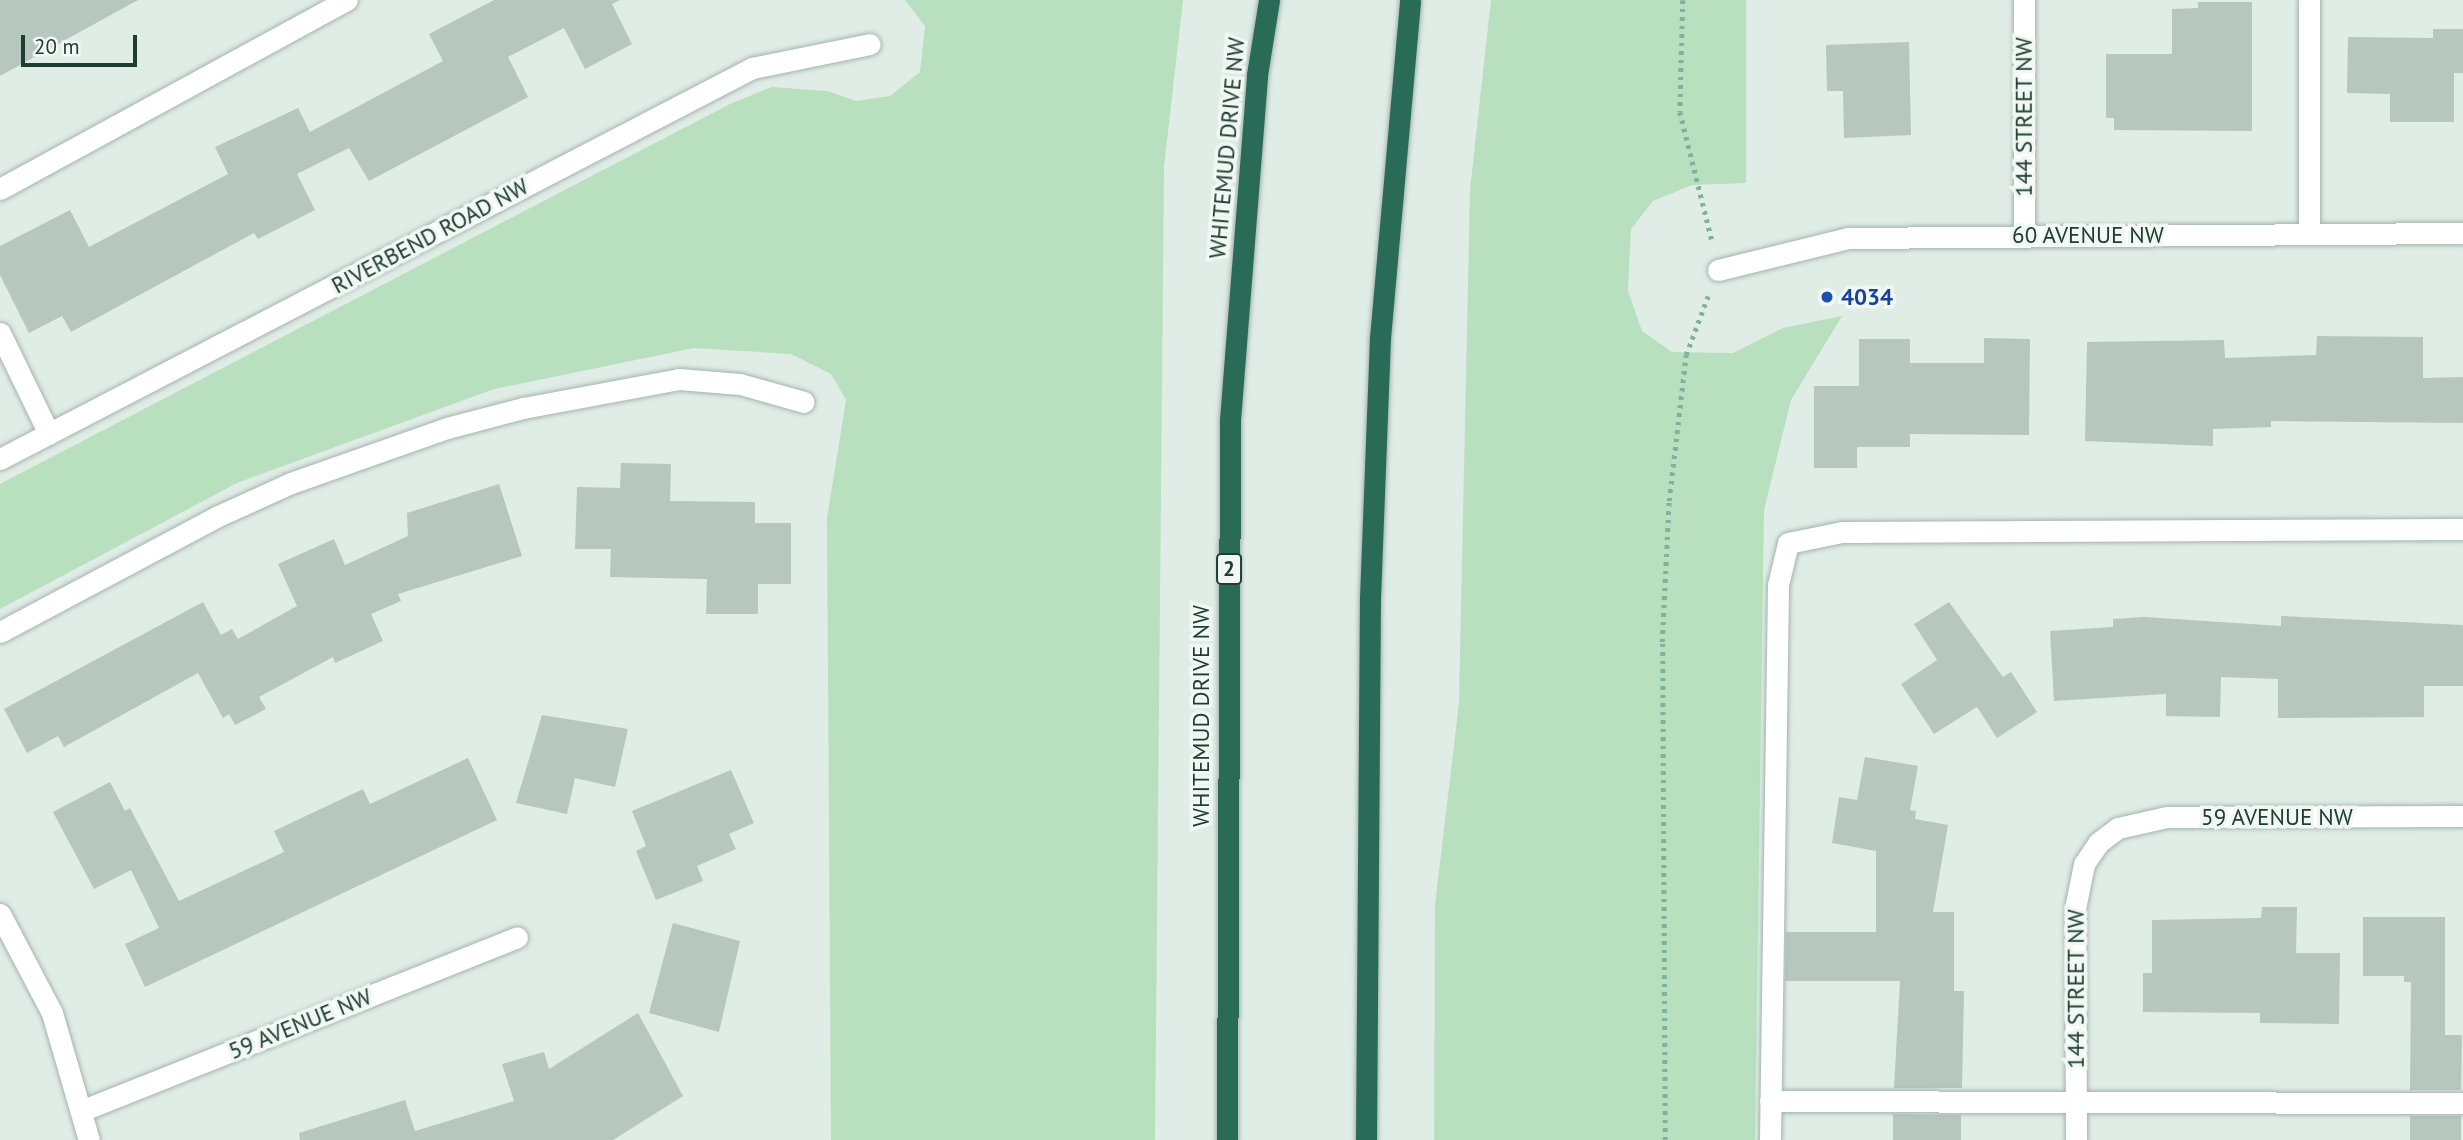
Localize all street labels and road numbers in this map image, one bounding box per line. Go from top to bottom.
street label: WHITEMUD DRIVE NW [1204,36,1250,260]
street label: 144 STREET NW [2010,37,2038,197]
street label: RIVERBEND ROAD NW [327,172,533,300]
street label: 60 AVENUE NW [2012,221,2164,249]
road number: 2 [1215,552,1243,586]
street label: WHITEMUD DRIVE NW [1187,605,1215,827]
street label: 59 AVENUE NW [2201,803,2353,831]
street label: 144 STREET NW [2062,909,2090,1069]
street label: 59 AVENUE NW [224,983,376,1065]

